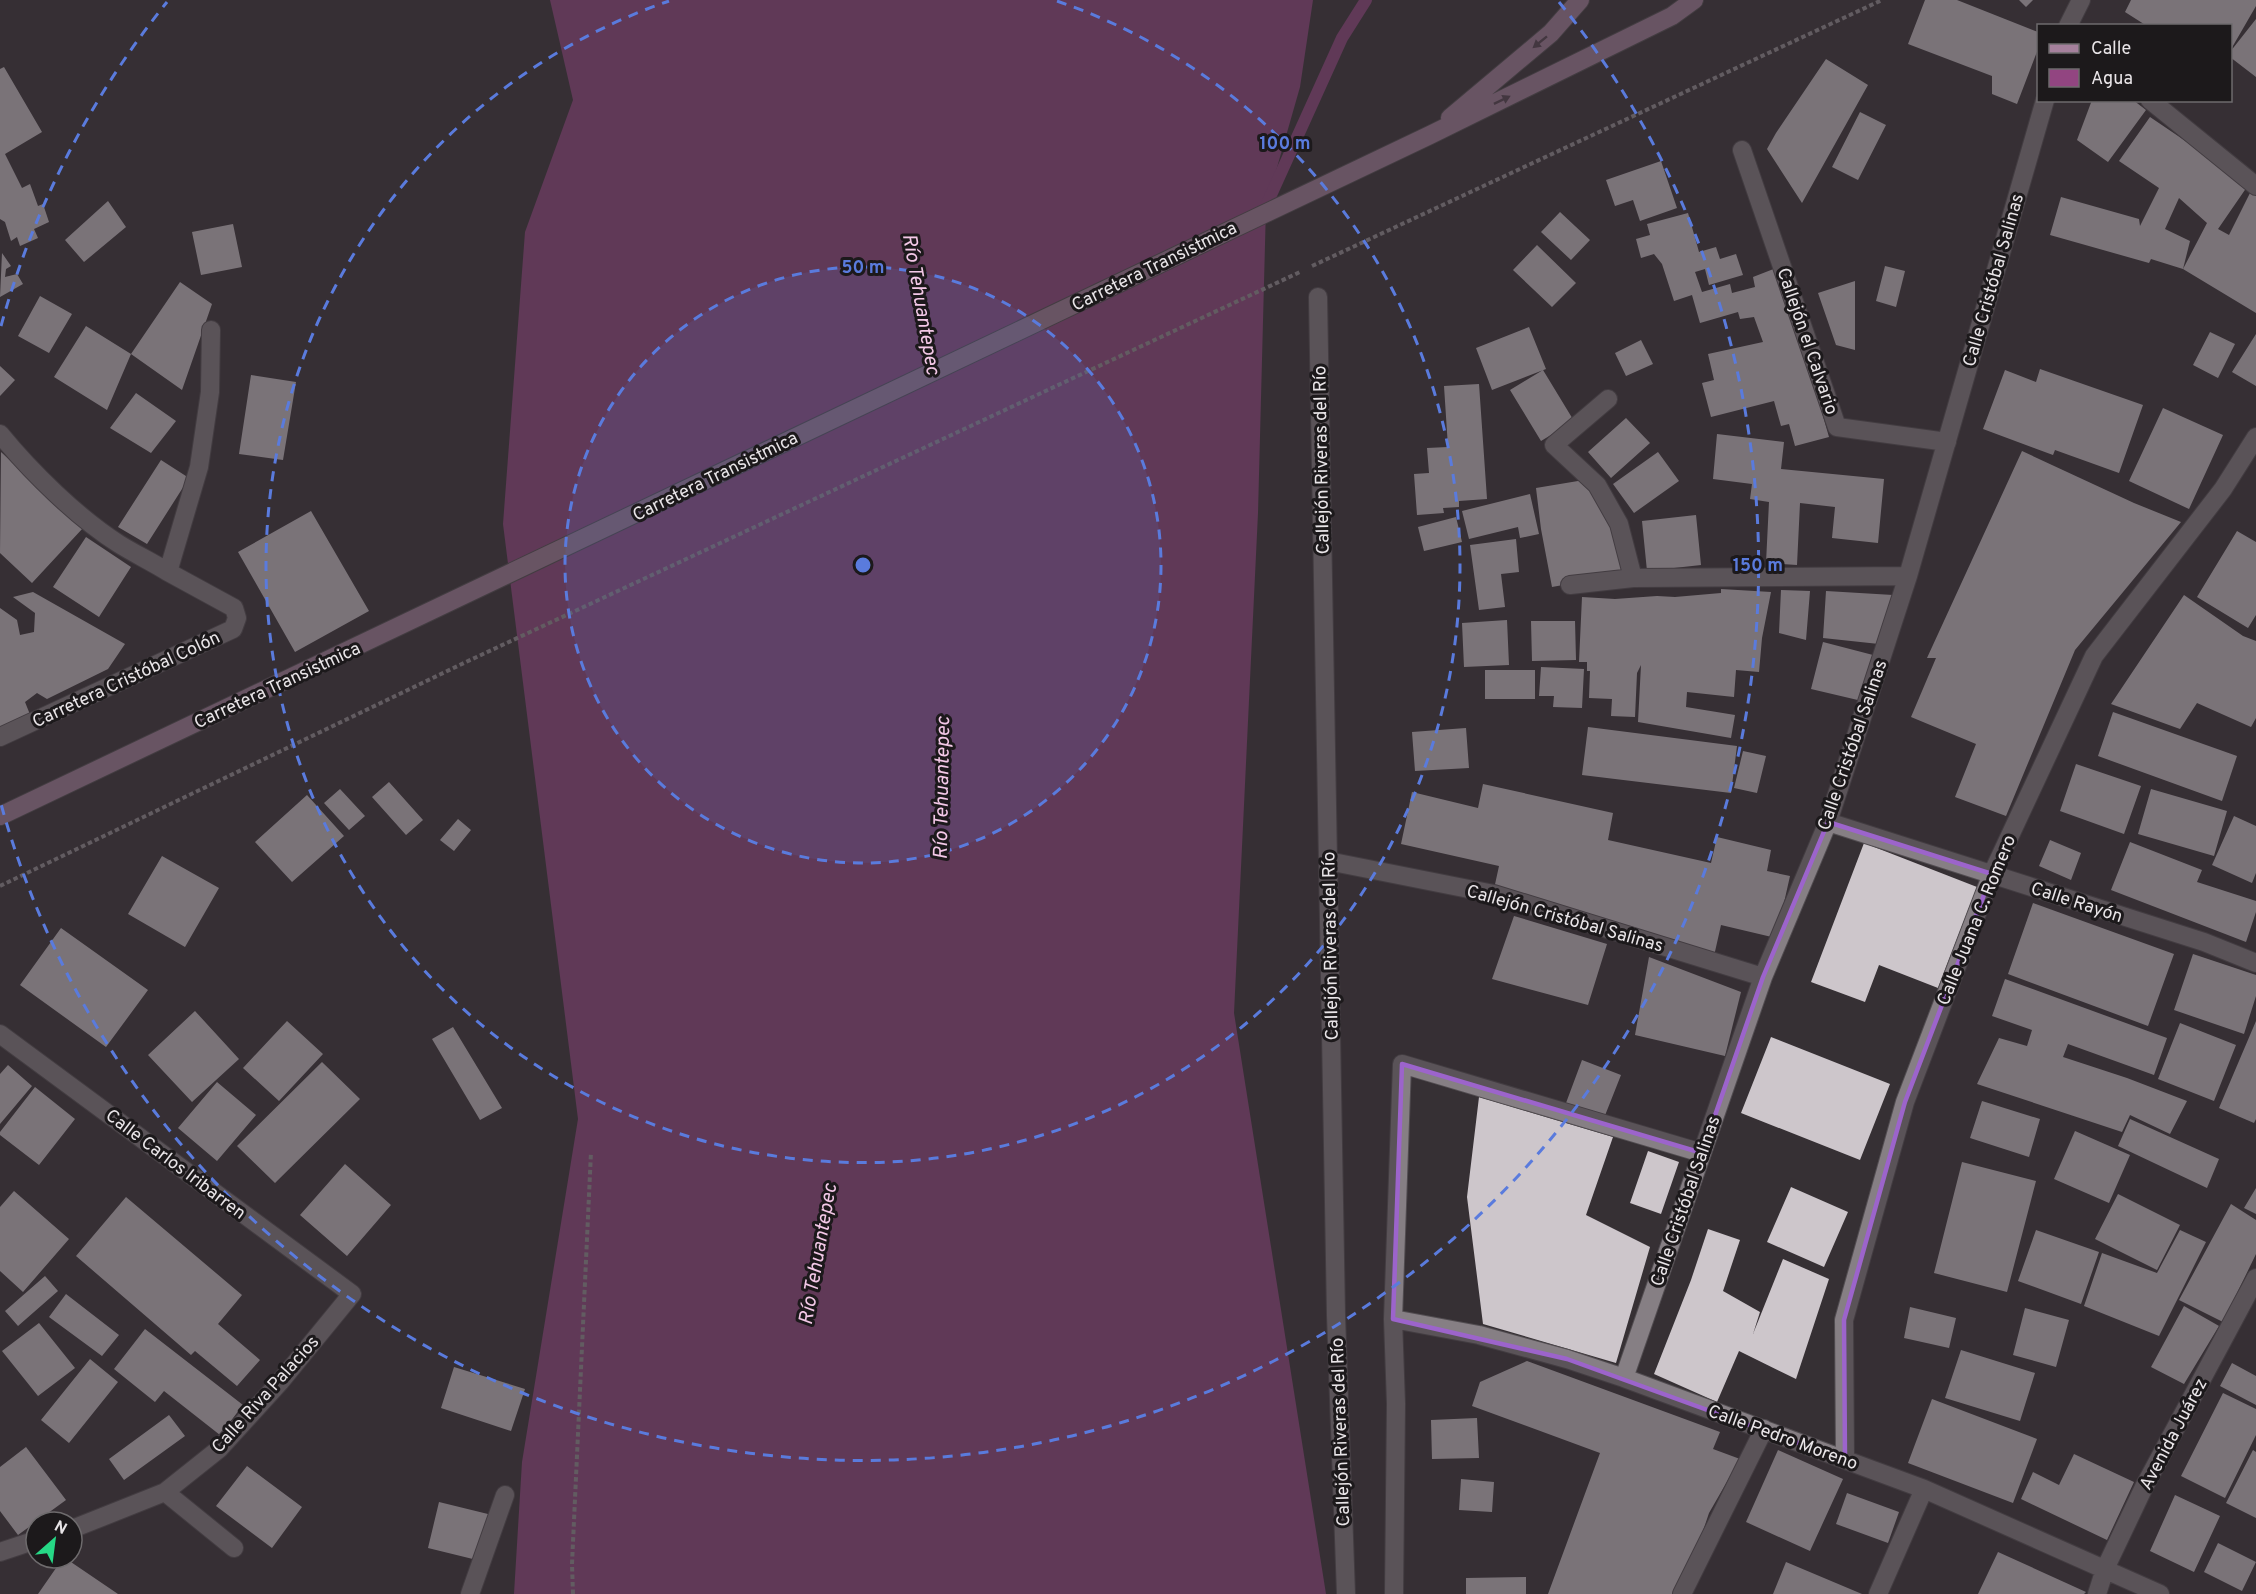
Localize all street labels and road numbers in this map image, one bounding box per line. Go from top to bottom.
street label: Calle Cristóbal Salinas [1959,191,2030,370]
street label: Carretera Transistmica [1068,217,1241,317]
street label: Callejón el Calvario [1771,265,1842,418]
street label: Callejón Riveras del Río [1309,365,1336,555]
street label: Carretera Transistmica [629,427,802,527]
street label: Carretera Cristóbal Colón [29,627,224,734]
street label: Carretera Transistmica [191,638,365,735]
street label: Calle Cristóbal Salinas [1813,657,1893,834]
street label: Calle Juana C. Romero [1933,832,2022,1009]
street label: Callejón Riveras del Río [1318,851,1345,1041]
street label: Calle Rayón [2028,878,2125,929]
street label: Callejón Cristóbal Salinas [1463,880,1666,959]
street label: Calle Carlos Iribarren [100,1105,250,1226]
street label: Calle Cristóbal Salinas [1646,1113,1726,1290]
street label: Calle Riva Palacios [207,1331,325,1459]
street label: Callejón Riveras del Río [1327,1337,1356,1527]
street label: Avenida Juárez [2135,1375,2213,1495]
street label: Calle Pedro Moreno [1704,1401,1861,1476]

